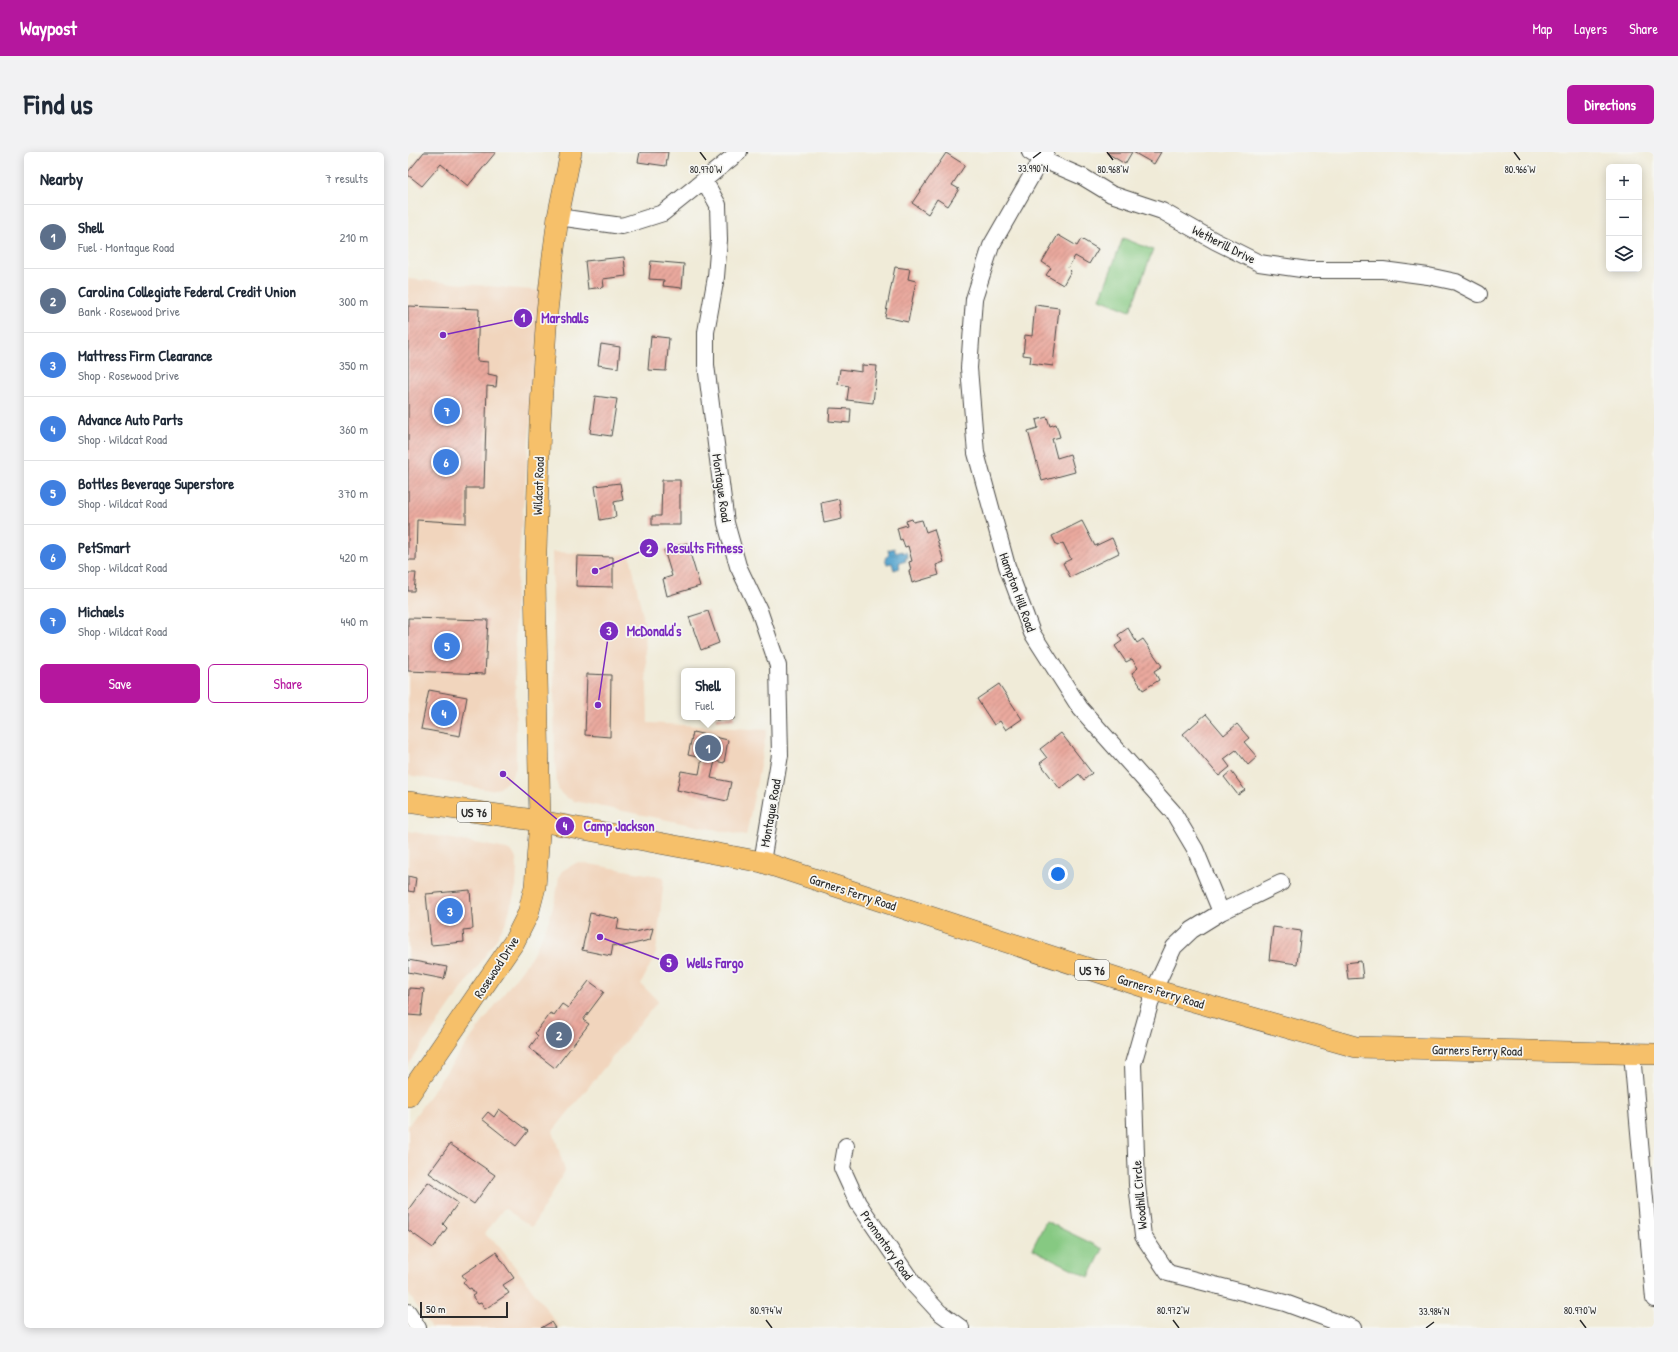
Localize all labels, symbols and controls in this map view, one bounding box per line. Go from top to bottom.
text: Waypost [20,15,77,41]
text: Map [1532,19,1552,38]
text: Layers [1574,19,1607,38]
text: Share [1629,19,1658,38]
text: Find us [24,85,93,123]
button: Directions [1567,85,1654,124]
text: 33.990°N [1018,162,1048,175]
text: 80.970°W [690,163,723,176]
text: 80.968°W [1097,163,1130,176]
text: 80.966°W [1504,163,1536,176]
map controls [1606,164,1642,272]
button: + [1606,164,1642,200]
text: Nearby [40,167,83,190]
text: 7 results [325,169,368,187]
button: − [1606,200,1642,236]
text: Shell [78,217,104,238]
street label: Wetherill Drive [1189,220,1259,268]
text: 1 [51,228,55,246]
text: 210 m [340,228,368,246]
button: layers [1606,236,1642,272]
text: Fuel · Montague Road [78,238,174,256]
text: Carolina Collegiate Federal Credit Union [78,281,296,302]
text: 2 [50,292,56,310]
text: 300 m [339,292,368,310]
text: Bank · Rosewood Drive [78,302,180,320]
callout: Marshalls [513,305,597,331]
text: Marshalls [541,308,589,327]
text: 1 [521,309,526,326]
text: Mattress Firm Clearance [78,345,213,366]
text: 3 [50,356,56,374]
text: 350 m [339,356,368,374]
text: Shop · Rosewood Drive [78,366,179,384]
pin: 7 [434,396,460,426]
text: Advance Auto Parts [78,409,183,430]
text: 4 [51,420,55,438]
text: 360 m [339,420,368,438]
text: Shop · Wildcat Road [78,430,167,448]
pin: 6 [433,447,459,477]
street label: Montague Road [708,453,736,523]
street label: Wildcat Road [528,457,548,515]
text: Bottles Beverage Superstore [78,473,234,494]
text: 5 [50,484,56,502]
text: 370 m [338,484,368,502]
text: Shop · Wildcat Road [78,494,167,512]
callout: Results Fitness [639,535,751,561]
text: PetSmart [78,537,130,558]
text: Results Fitness [667,538,744,557]
text: 2 [646,540,652,557]
text: 6 [50,548,56,566]
text: 420 m [339,548,368,566]
street label: Hampton Hill Road [995,550,1041,634]
text: Shop · Wildcat Road [78,558,167,576]
text: Michaels [78,601,124,622]
text: 7 [50,612,56,630]
text: 440 m [341,612,368,630]
callout: McDonald's [599,618,690,644]
text: McDonald's [627,621,682,640]
text: Shop · Wildcat Road [78,622,167,640]
text: 3 [606,622,612,639]
pin: 5 [434,631,460,661]
button: Save [40,664,200,703]
button: Share [208,664,368,703]
popup [681,668,735,720]
text: Shell [695,675,721,696]
text: Fuel [695,696,714,714]
pin: 4 [431,698,457,728]
pin: 1 [695,733,721,763]
street label: Montague Road [755,778,785,848]
road number: US 76 [457,802,491,822]
callout: Camp Jackson [555,813,663,839]
text: Camp Jackson [583,816,655,837]
text: 4 [563,817,568,834]
your location [1048,864,1068,884]
street label: Garners Ferry Road [807,869,899,915]
pin: 3 [437,896,463,926]
street label: Rosewood Drive [469,933,523,1001]
callout: Wells Fargo [659,950,752,976]
text: Wells Fargo [687,953,744,974]
text: 5 [666,954,672,971]
road number: US 76 [1075,960,1109,980]
street label: Garners Ferry Road [1115,969,1207,1013]
pin: 2 [546,1020,572,1050]
street label: Garners Ferry Road [1432,1040,1522,1060]
street label: Woodhill Circle [1127,1160,1151,1230]
street label: Promontory Road [856,1207,918,1283]
scale bar [420,1300,508,1319]
text: 50 m [426,1302,446,1316]
text: 80.974°W [750,1304,783,1317]
text: 80.972°W [1157,1304,1190,1317]
text: 80.970°W [1564,1304,1597,1317]
text: 33.984°N [1419,1305,1449,1318]

